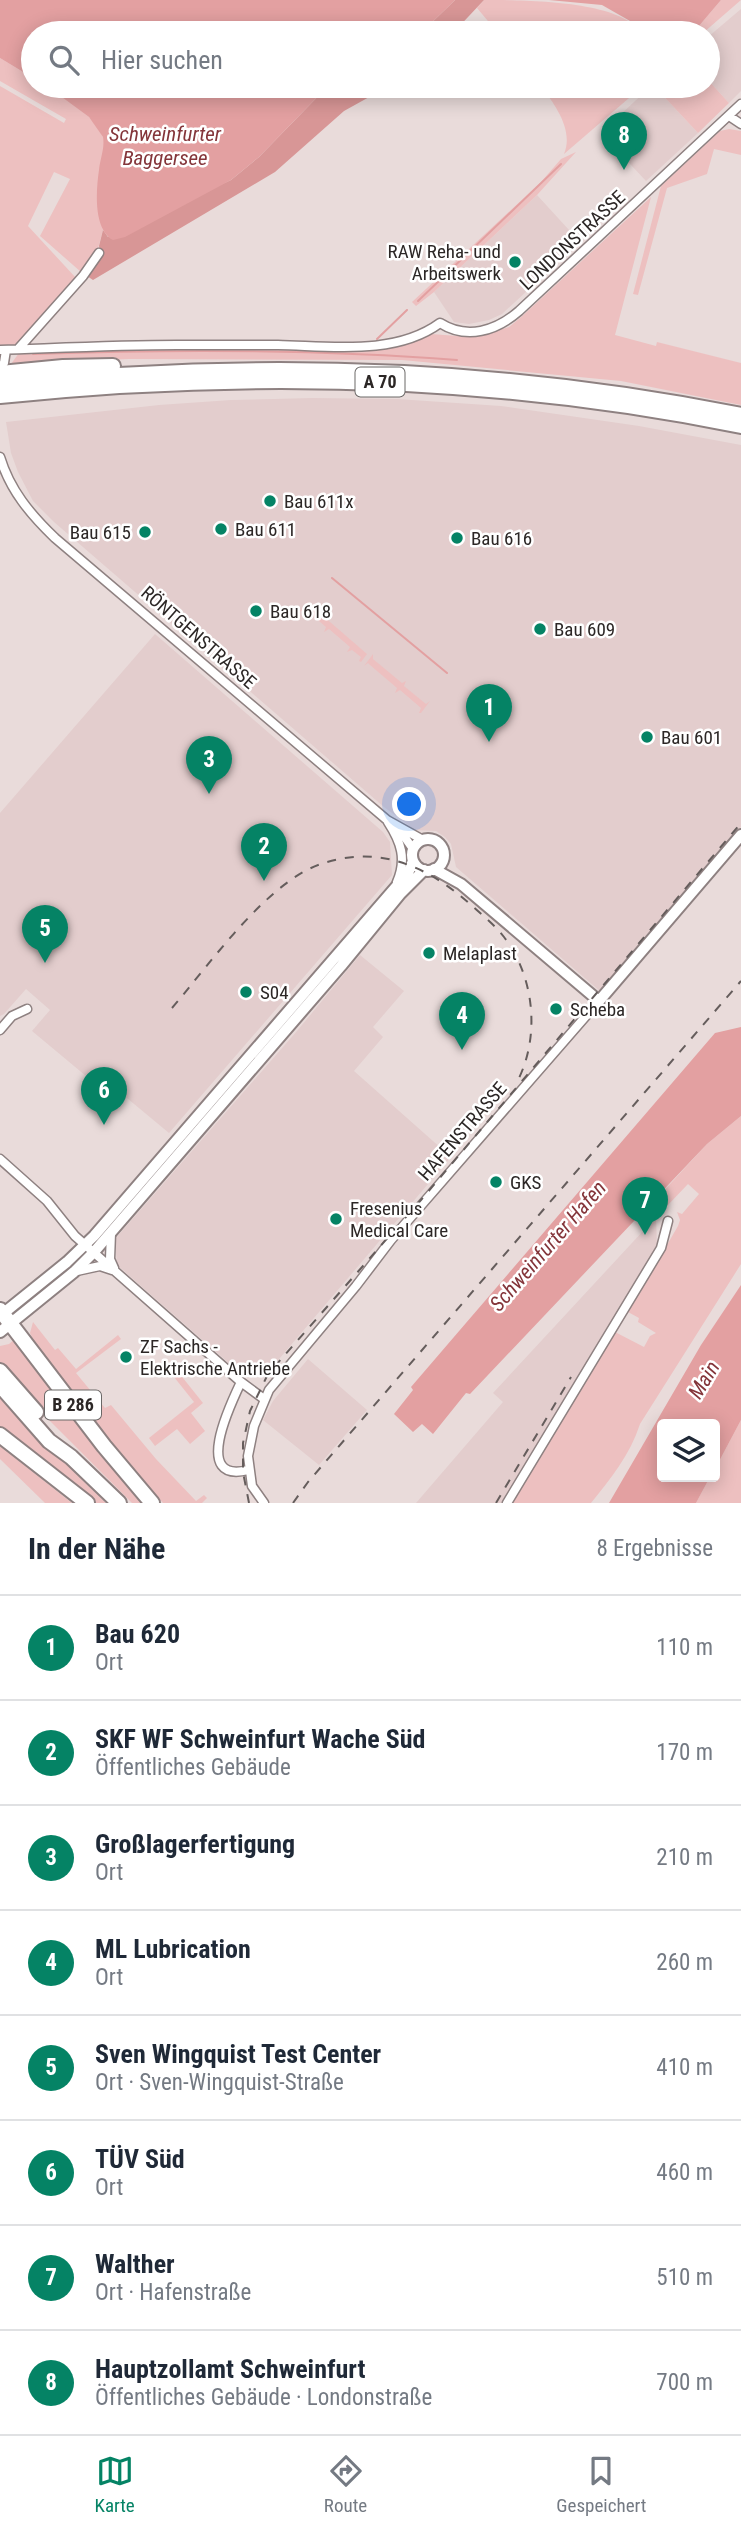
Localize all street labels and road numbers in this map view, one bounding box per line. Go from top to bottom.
street label: LONDONSTRASSE [515,186,630,295]
road number: A 70 [356,368,404,396]
street label: RÖNTGENSTRASSE [136,581,261,694]
street label: HAFENSTRASSE [413,1077,511,1185]
road number: B 286 [45,1390,101,1420]

